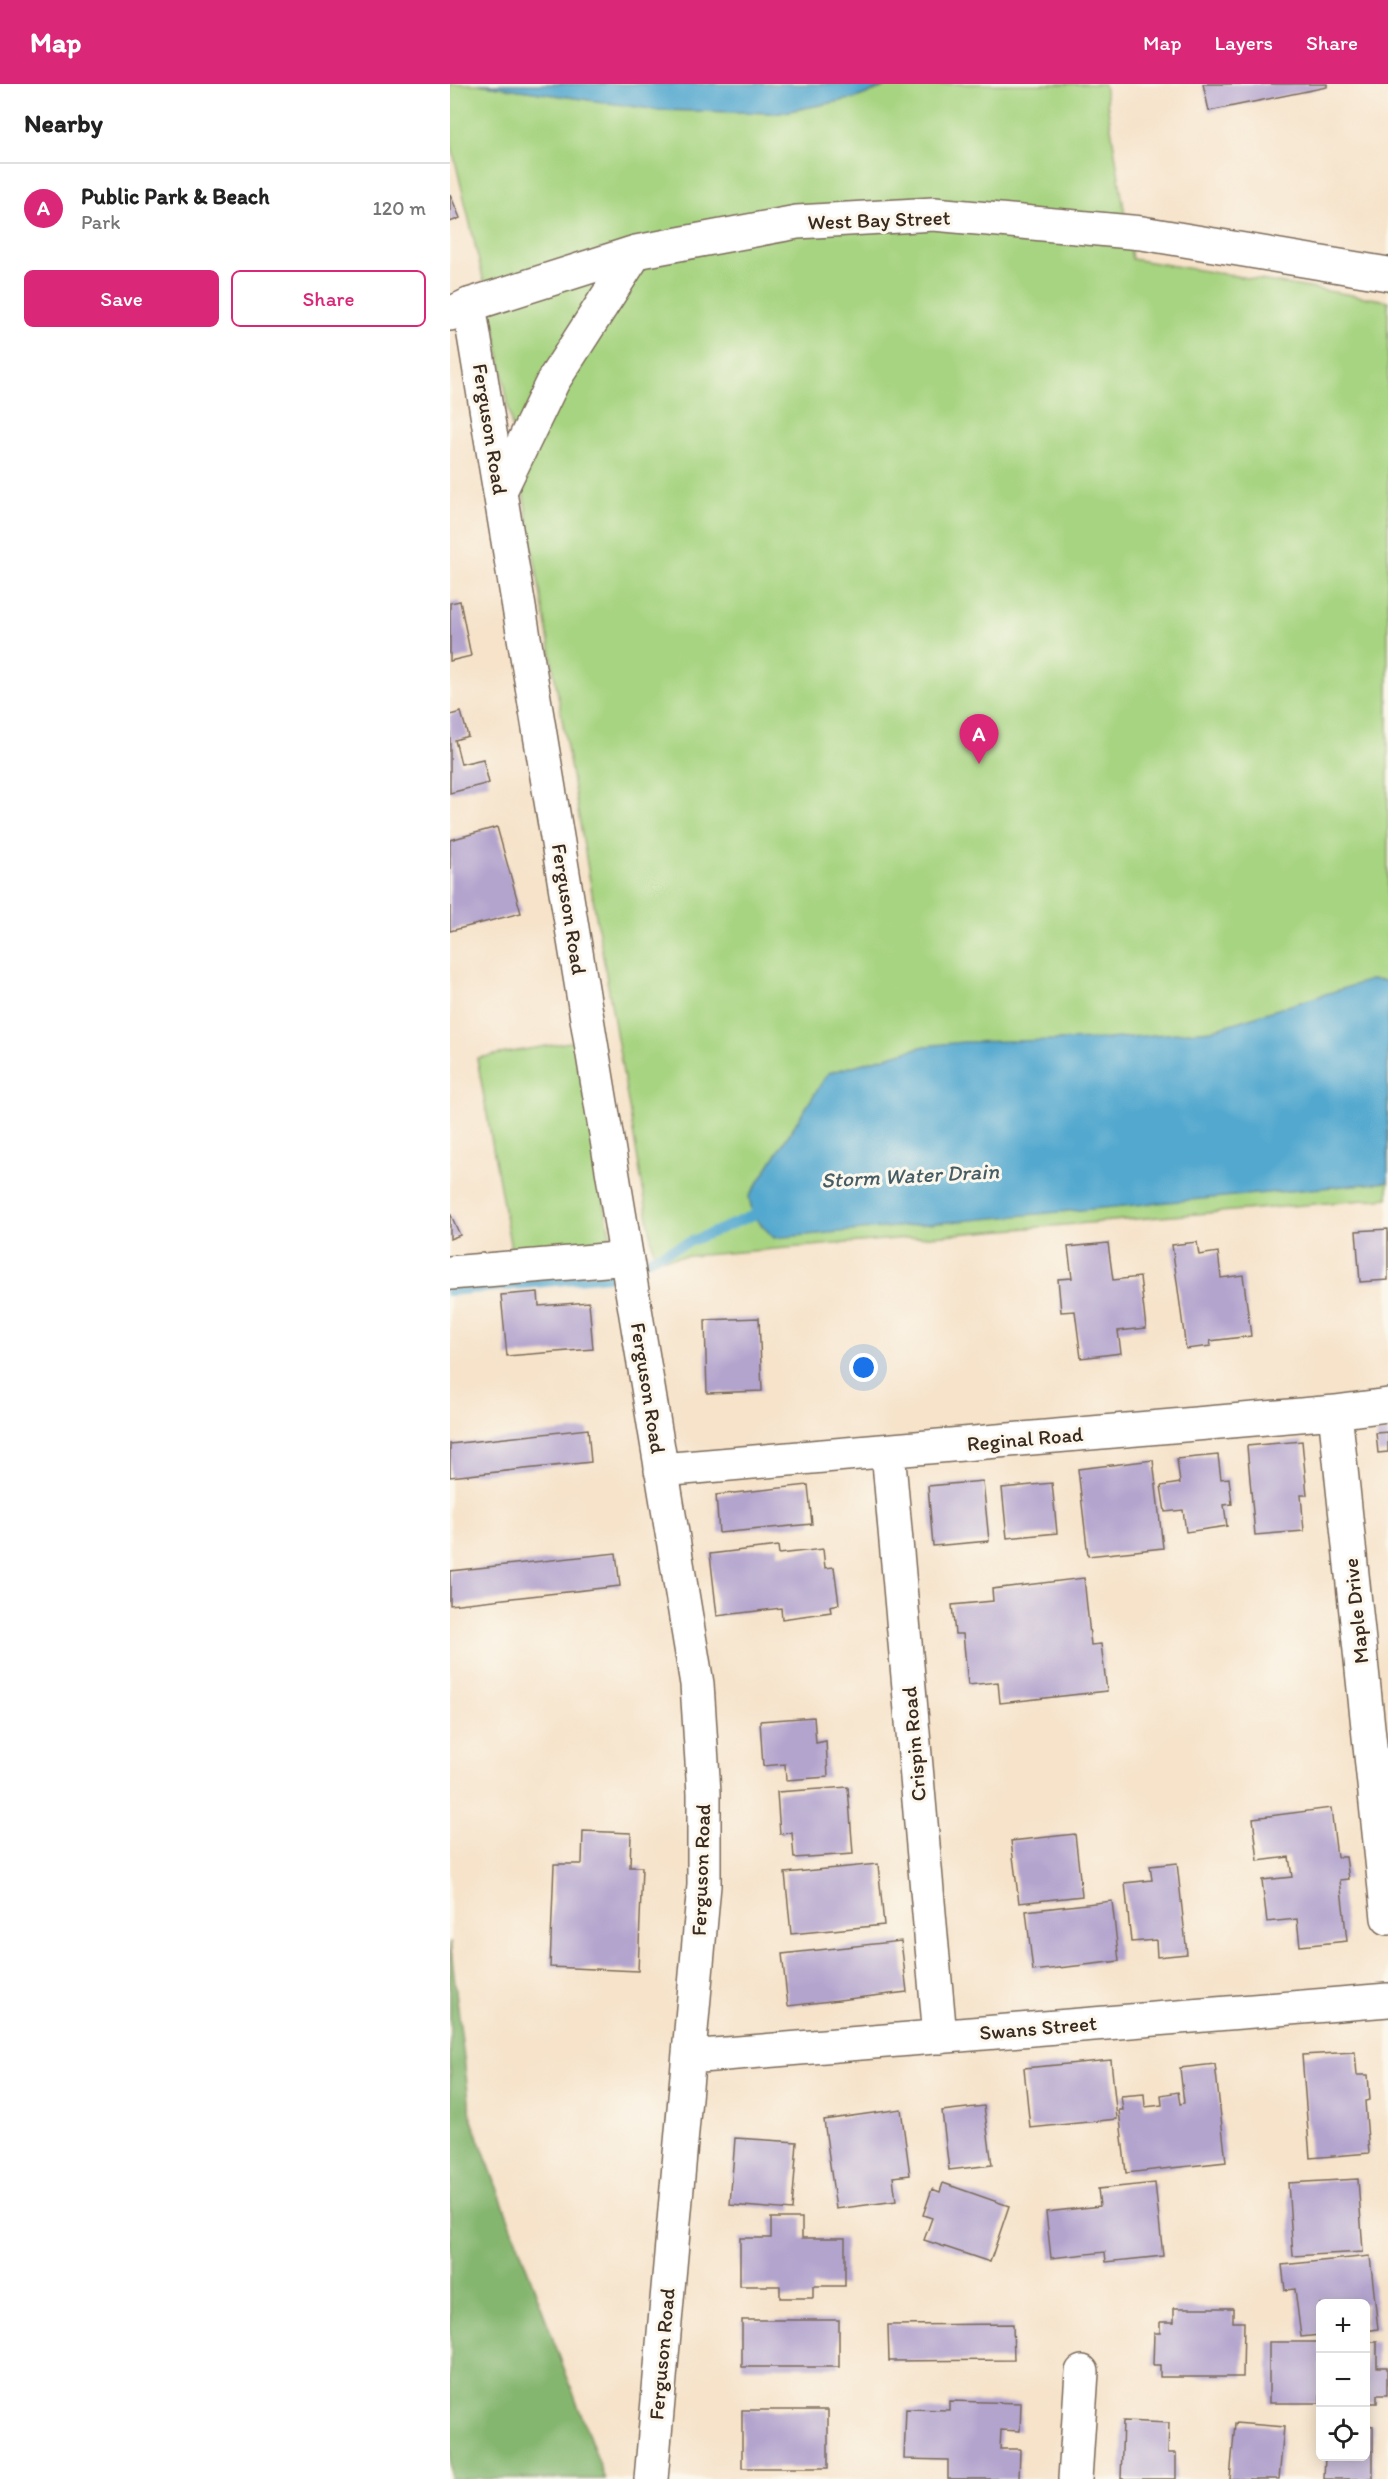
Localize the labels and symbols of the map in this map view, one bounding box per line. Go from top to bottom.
street label: West Bay Street [807,205,951,234]
street label: Ferguson Road [468,362,513,496]
pin: A [960,714,998,764]
street label: Ferguson Road [547,842,592,976]
water label: Storm Water Drain [820,1157,1000,1194]
street label: Ferguson Road [626,1321,671,1455]
your location [849,1353,878,1382]
street label: Reginal Road [966,1421,1085,1456]
street label: Maple Drive [1338,1557,1373,1665]
street label: Crispin Road [896,1686,931,1802]
street label: Ferguson Road [686,1803,715,1936]
street label: Swans Street [978,2010,1098,2045]
street label: Ferguson Road [643,2287,680,2421]

